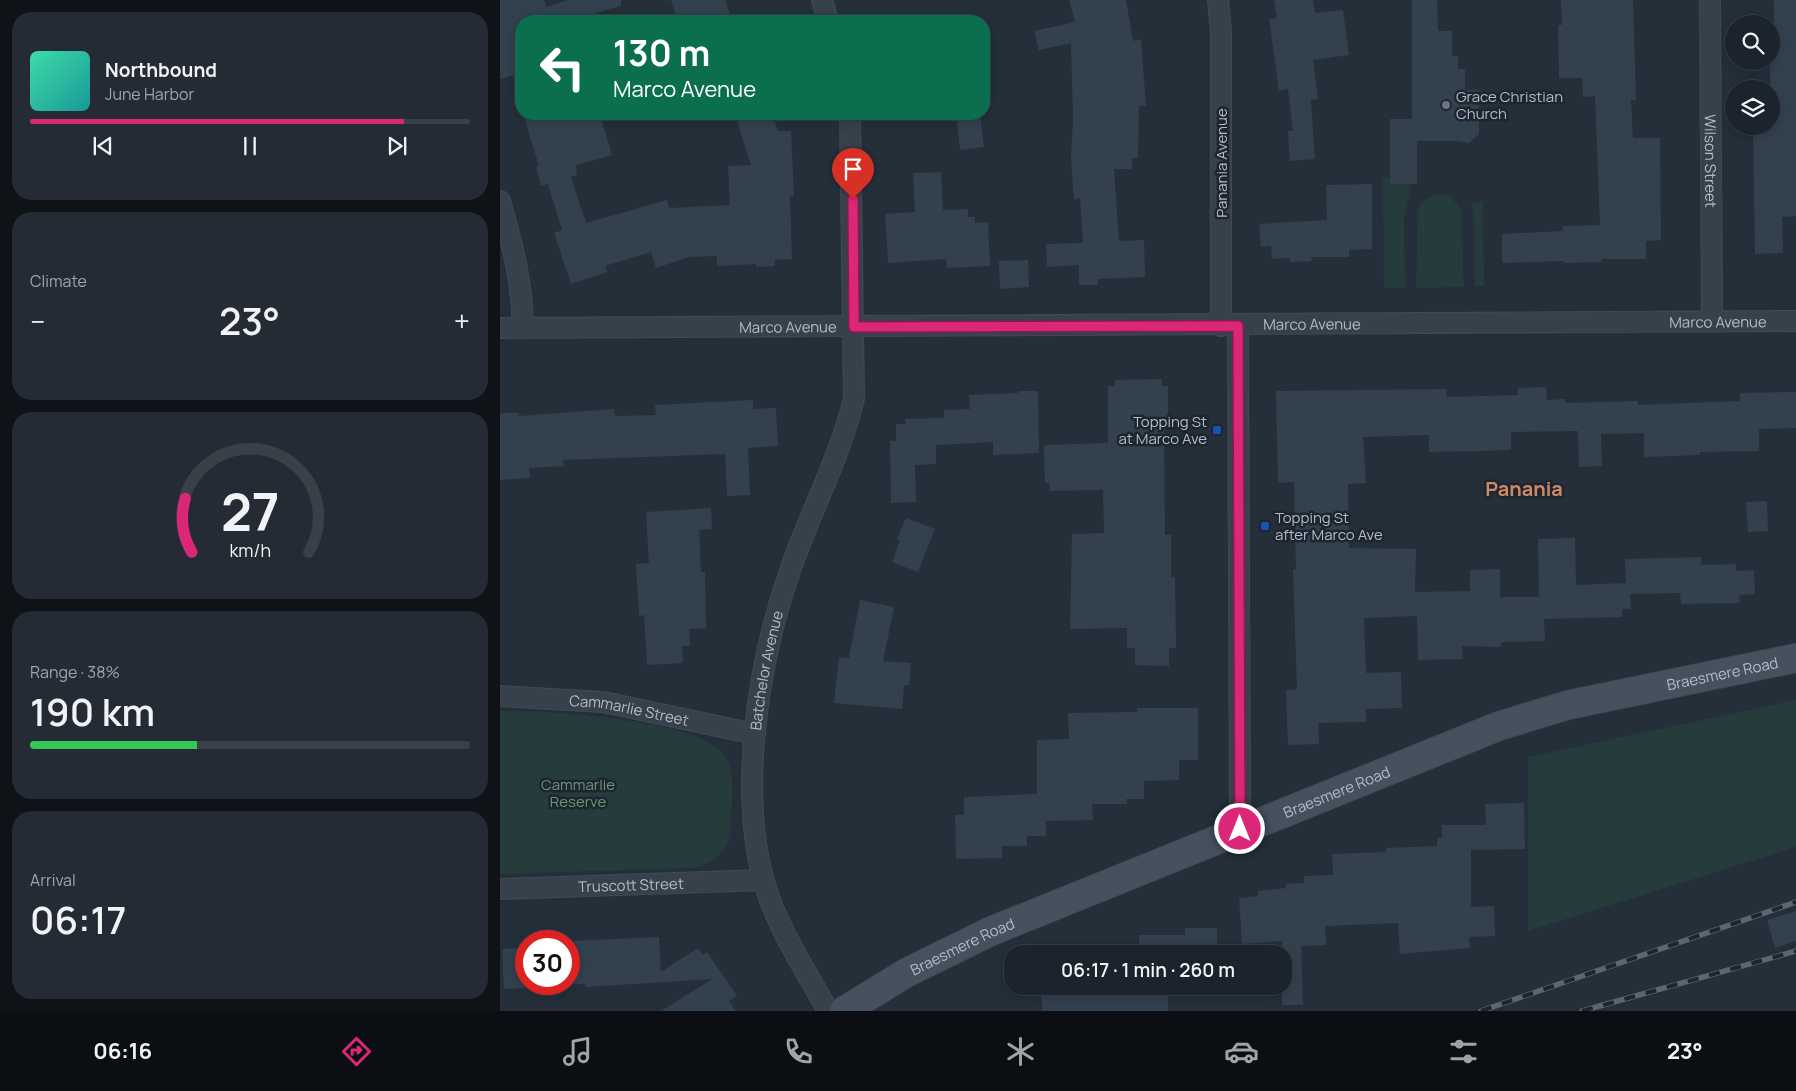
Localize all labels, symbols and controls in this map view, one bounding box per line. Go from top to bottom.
map controls [1725,15,1780,135]
button: search [1725,15,1780,70]
text: 130 m [613,29,710,77]
icon: left [530,35,595,100]
text: Northbound [105,57,217,83]
text: Marco Avenue [613,74,756,104]
button: layers [1725,80,1780,135]
text: June Harbor [105,83,194,105]
place label: Grace Christian Church [1456,86,1563,124]
marker: Grace Christian Church [1440,99,1452,111]
street label: Panania Avenue [1211,108,1232,218]
street label: Wilson Street [1700,114,1722,208]
icon: previous [89,132,117,160]
icon: pause [236,132,264,160]
icon: next [383,132,411,160]
pin [832,148,874,199]
icon: arrive [839,155,867,183]
text: Climate [30,270,87,292]
text: 23° [219,294,280,346]
text: − [30,302,45,340]
text: + [454,302,470,340]
street label: Marco Avenue [1669,311,1767,332]
street label: Marco Avenue [1263,313,1361,334]
street label: Marco Avenue [739,316,837,337]
place label: Topping St at Marco Ave [1119,411,1207,449]
marker: Topping St at Marco Ave [1211,424,1223,436]
district label: Panania [1485,475,1563,502]
text: 27 [221,476,279,547]
place label: Topping St after Marco Ave [1275,507,1383,545]
marker: Topping St after Marco Ave [1259,520,1271,532]
text: km/h [229,538,271,562]
street label: Batchelor Avenue [745,608,788,731]
street label: Braesmere Road [1665,651,1780,695]
text: Range · 38% [30,661,120,683]
text: 190 km [30,685,155,737]
street label: Cammarlie Street [569,690,691,730]
street label: Braesmere Road [1280,761,1393,823]
park label: Cammarlie Reserve [541,774,615,812]
position arrow [1213,802,1265,854]
text: Arrival [30,869,76,891]
street label: Truscott Street [578,872,684,897]
text: 06:17 [30,893,126,945]
street label: Braesmere Road [906,912,1017,980]
speed limit sign: 30 [515,930,580,995]
text: 06:17 · 1 min · 260 m [1061,957,1235,983]
icon: directions [339,1034,374,1069]
icon: music [560,1034,595,1069]
icon: phone [781,1034,816,1069]
icon: climate [1003,1034,1038,1069]
icon: car [1224,1034,1259,1069]
icon: filters [1446,1034,1481,1069]
text: 06:16 [93,1036,152,1066]
text: 23° [1667,1036,1703,1066]

